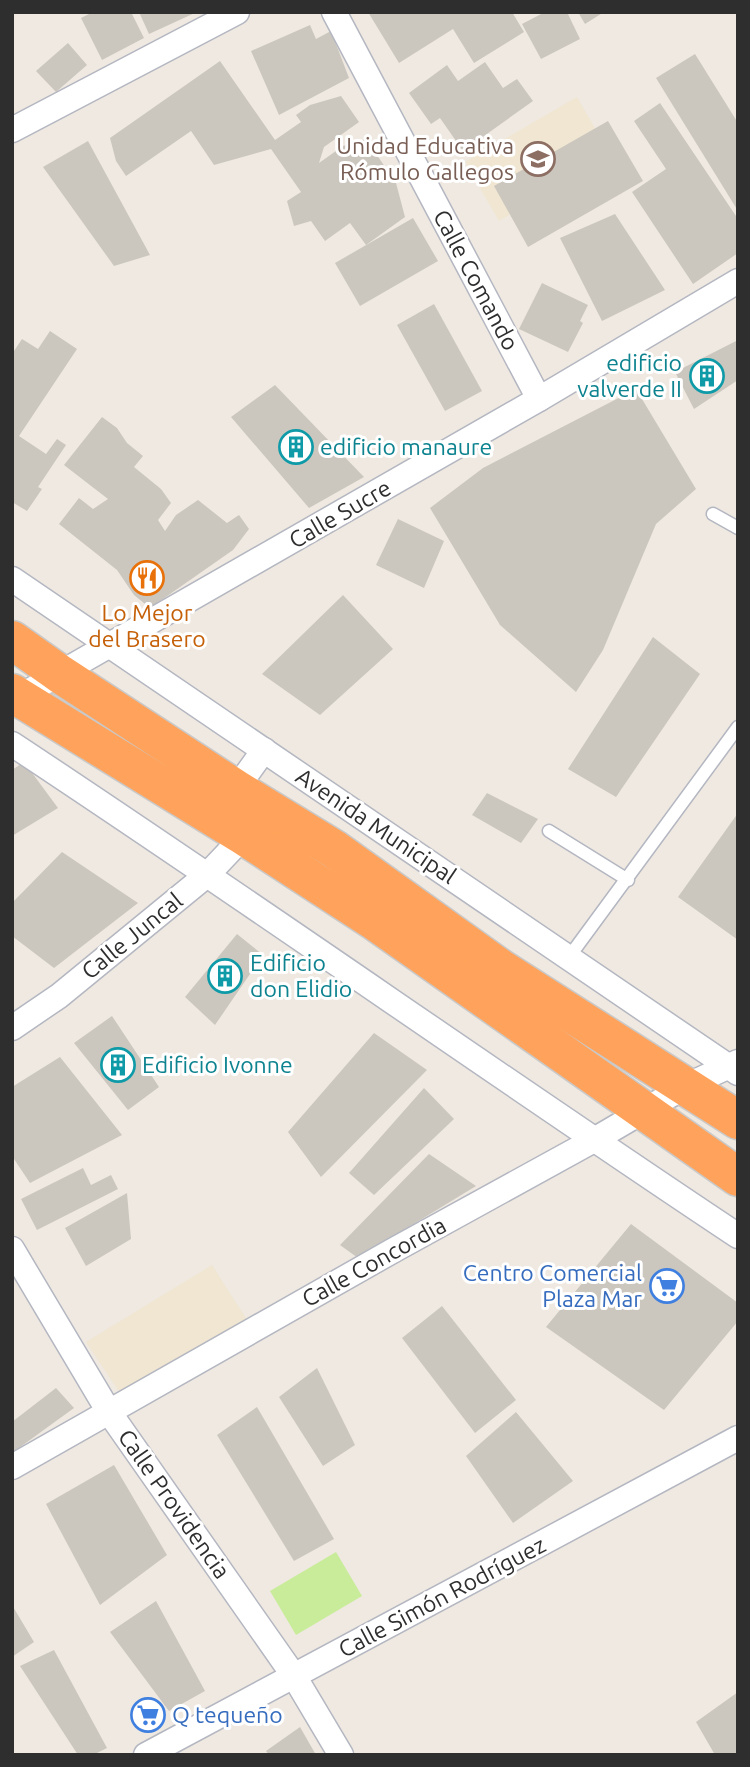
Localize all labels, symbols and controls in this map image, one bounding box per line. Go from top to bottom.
place label: Unidad Educativa Rómulo Gallegos [336,133,514,184]
school or university icon: Unidad Educativa Rómulo Gallegos [519,140,557,178]
street label: Calle Comando [429,205,524,354]
place label: edificio valverde II [577,350,682,401]
building icon: edificio valverde II [688,357,726,395]
building icon: edificio manaure [277,428,315,466]
place label: edificio manaure [320,434,492,459]
street label: Calle Sucre [284,474,395,553]
restaurant icon: Lo Mejor del Brasero [128,559,166,597]
place label: Lo Mejor del Brasero [88,600,206,651]
street label: Avenida Municipal [292,763,461,888]
street label: Calle Juncal [76,888,187,984]
place label: Edificio don Elidio [250,950,352,1001]
building icon: Edificio don Elidio [206,957,244,995]
building icon: Edificio Ivonne [99,1046,137,1084]
place label: Edificio Ivonne [142,1052,293,1077]
street label: Calle Concordia [298,1212,450,1311]
place label: Centro Comercial Plaza Mar [463,1260,642,1311]
supermarket icon: Centro Comercial Plaza Mar [648,1267,686,1305]
street label: Calle Providencia [114,1424,235,1583]
street label: Calle Simón Rodríguez [334,1531,549,1662]
supermarket icon: Q tequeño [129,1696,167,1734]
place label: Q tequeño [172,1702,283,1727]

